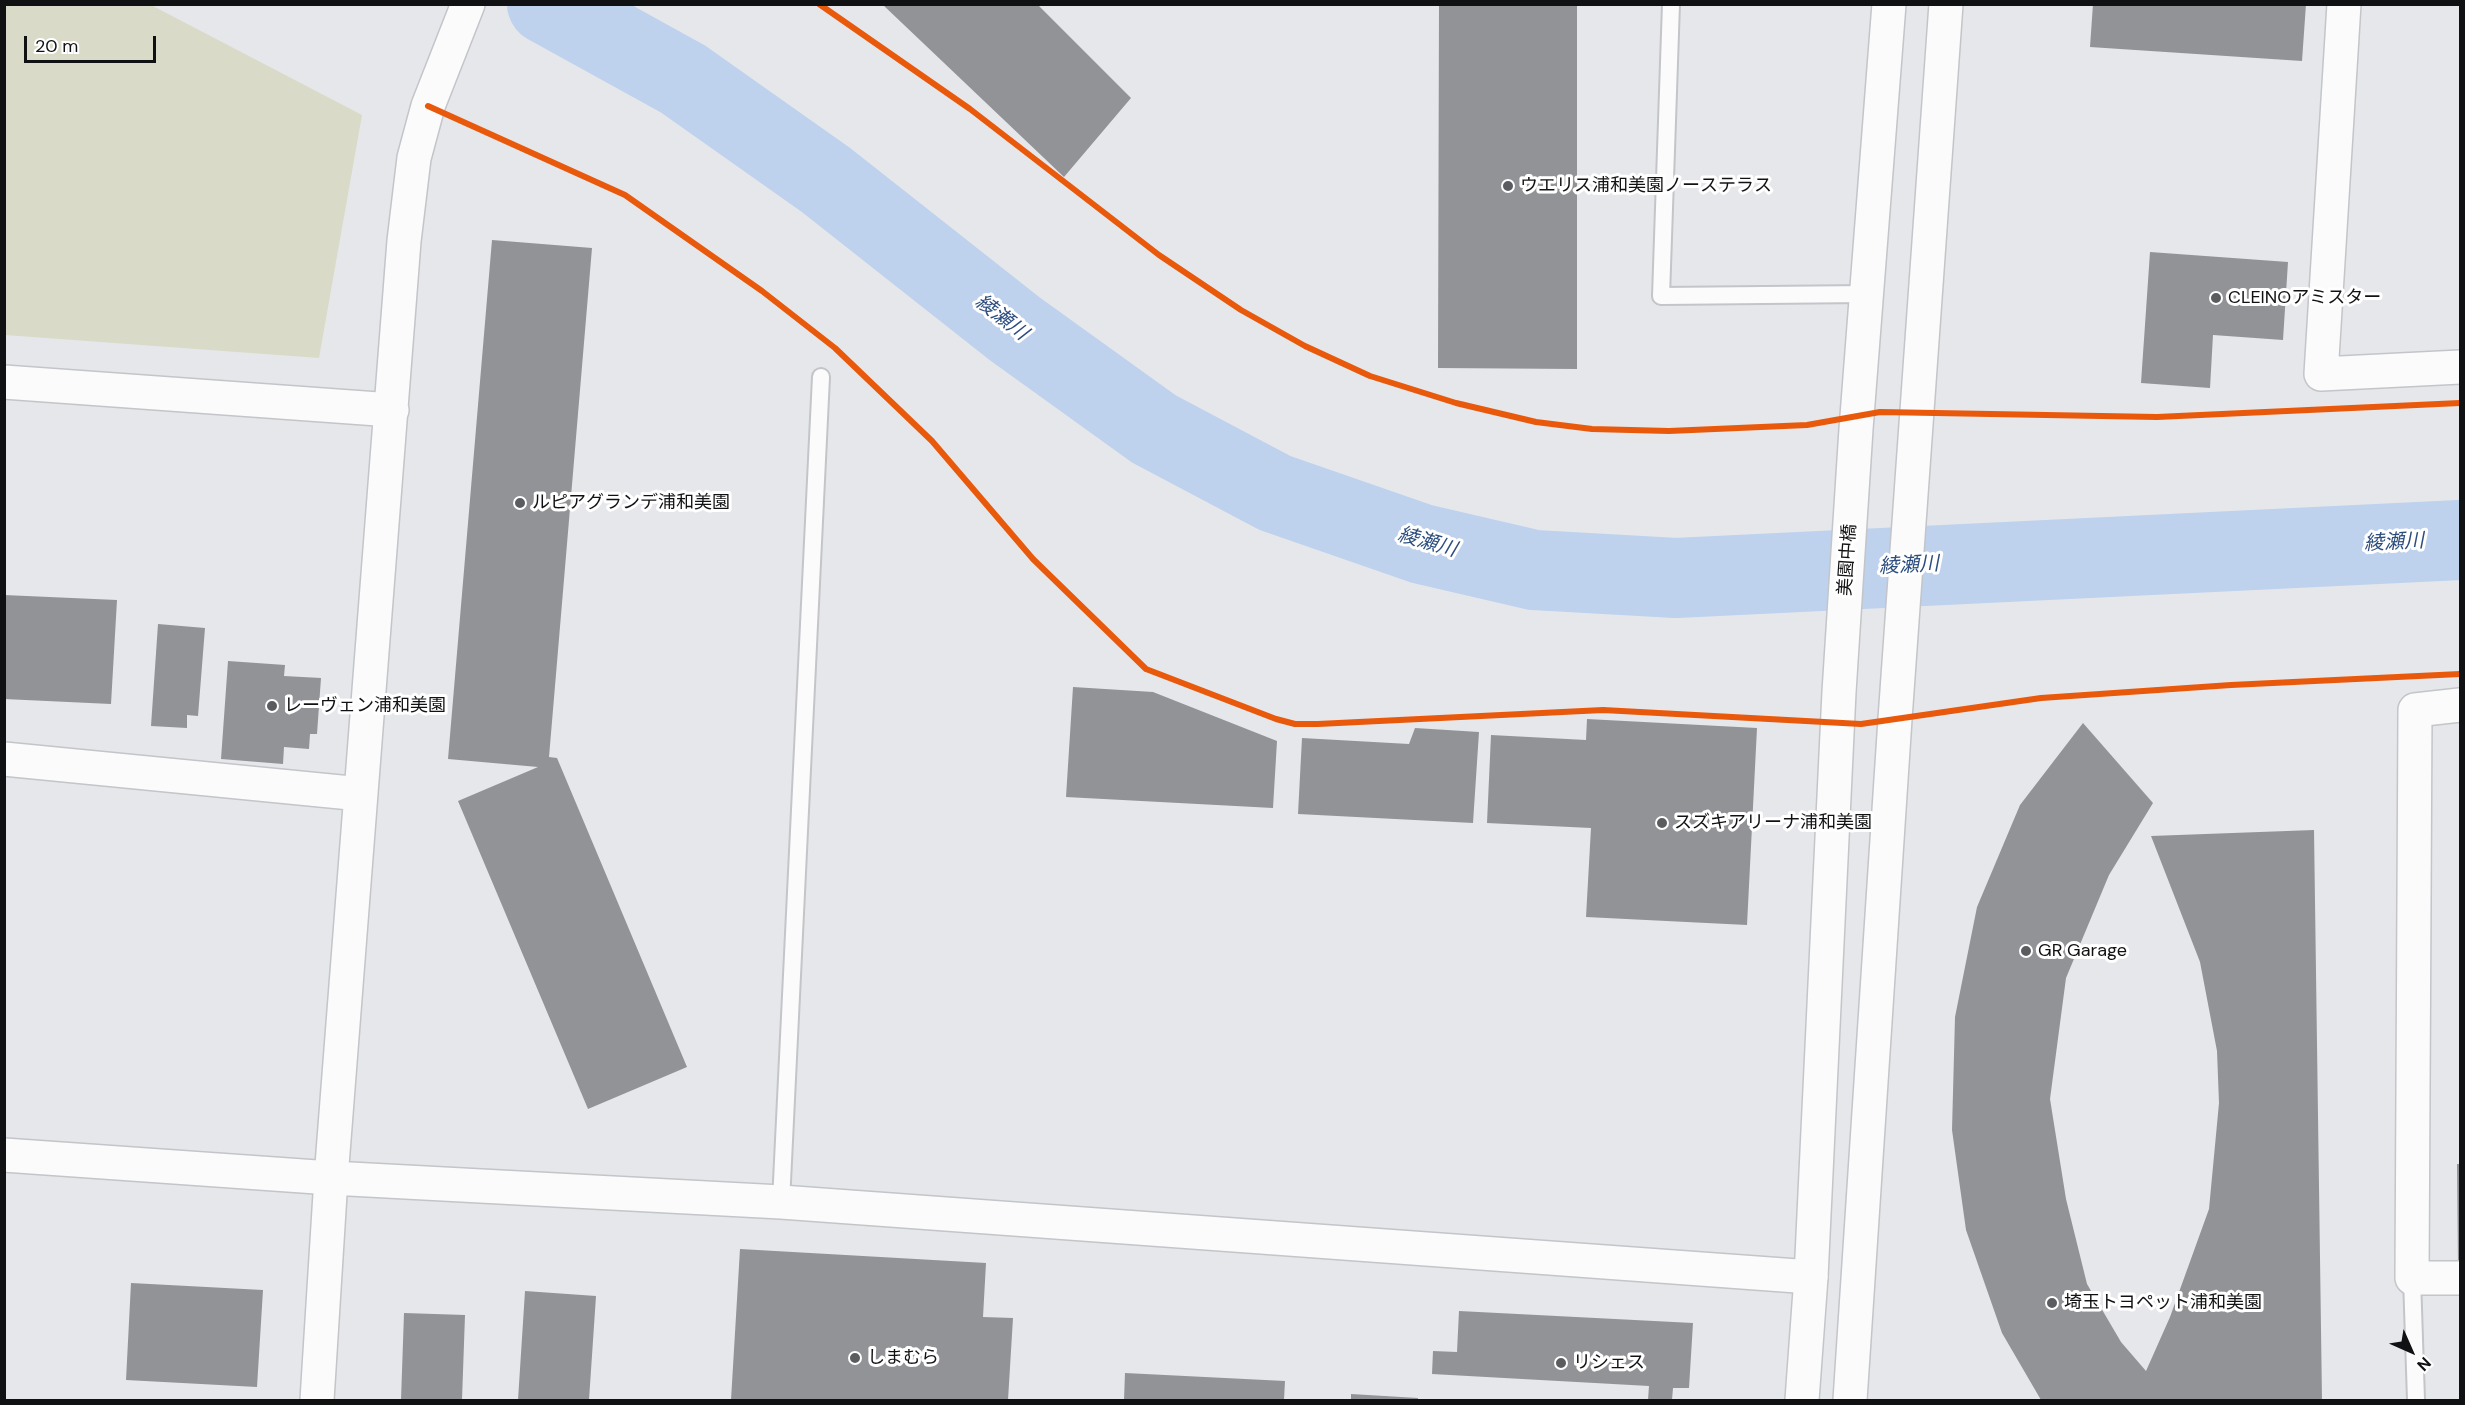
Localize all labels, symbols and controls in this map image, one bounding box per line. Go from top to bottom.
scale bar [27,24,159,62]
text: 20 m [35,34,78,58]
place label: ウエリス浦和美園ノーステラス [1520,175,1772,197]
marker: ウエリス浦和美園ノーステラス [1501,179,1515,193]
place label: CLEINOアミスター [2228,287,2381,309]
water label: 綾瀬川 [970,290,1032,346]
marker: CLEINOアミスター [2209,291,2223,305]
place label: ルピアグランデ浦和美園 [532,492,730,514]
marker: ルピアグランデ浦和美園 [513,496,527,510]
water label: 綾瀬川 [1395,523,1459,563]
street label: 美園中橋 [1835,523,1861,597]
water label: 綾瀬川 [2363,529,2425,557]
water label: 綾瀬川 [1878,552,1940,580]
place label: レーヴェン浦和美園 [284,695,446,717]
marker: レーヴェン浦和美園 [265,699,279,713]
place label: スズキアリーナ浦和美園 [1674,812,1872,834]
marker: スズキアリーナ浦和美園 [1655,816,1669,830]
place label: GR Garage [2038,940,2127,962]
marker: GR Garage [2019,944,2033,958]
place label: 埼玉トヨペット浦和美園 [2064,1292,2262,1314]
marker: 埼玉トヨペット浦和美園 [2045,1296,2059,1310]
north arrow [2381,1321,2441,1381]
place label: しまむら [867,1347,939,1369]
marker: しまむら [848,1351,862,1365]
place label: リシェス [1573,1352,1645,1374]
text: N [2413,1353,2436,1376]
marker: リシェス [1554,1356,1568,1370]

